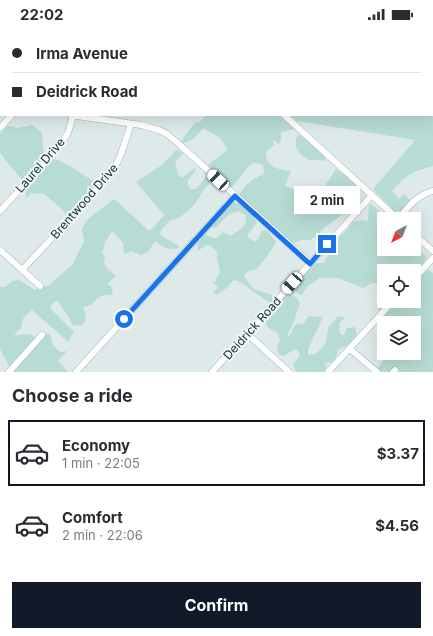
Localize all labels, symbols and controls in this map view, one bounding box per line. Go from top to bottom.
text: 22:02 [20,5,63,24]
text: Irma Avenue [36,44,128,63]
text: Deidrick Road [36,82,138,101]
street label: Laurel Drive [12,134,68,196]
street label: Brentwood Drive [47,160,121,242]
car [205,167,231,193]
callout: 2 min [294,186,360,214]
text: 2 min [310,192,344,208]
north arrow [377,212,421,256]
map controls [377,212,421,360]
route end [318,235,336,253]
button: locate [377,264,421,308]
car [280,270,304,296]
street label: Deidrick Road [220,294,284,362]
route start [115,310,133,328]
button: layers [377,316,421,360]
text: Choose a ride [12,385,133,406]
icon: car [14,435,50,471]
text: Economy [62,436,130,455]
text: $3.37 [377,444,419,463]
text: 1 min · 22:05 [62,455,140,471]
icon: car [14,507,50,543]
text: Comfort [62,508,123,527]
text: $4.56 [375,516,419,535]
text: 2 min · 22:06 [62,527,143,543]
button: Confirm [12,582,421,628]

